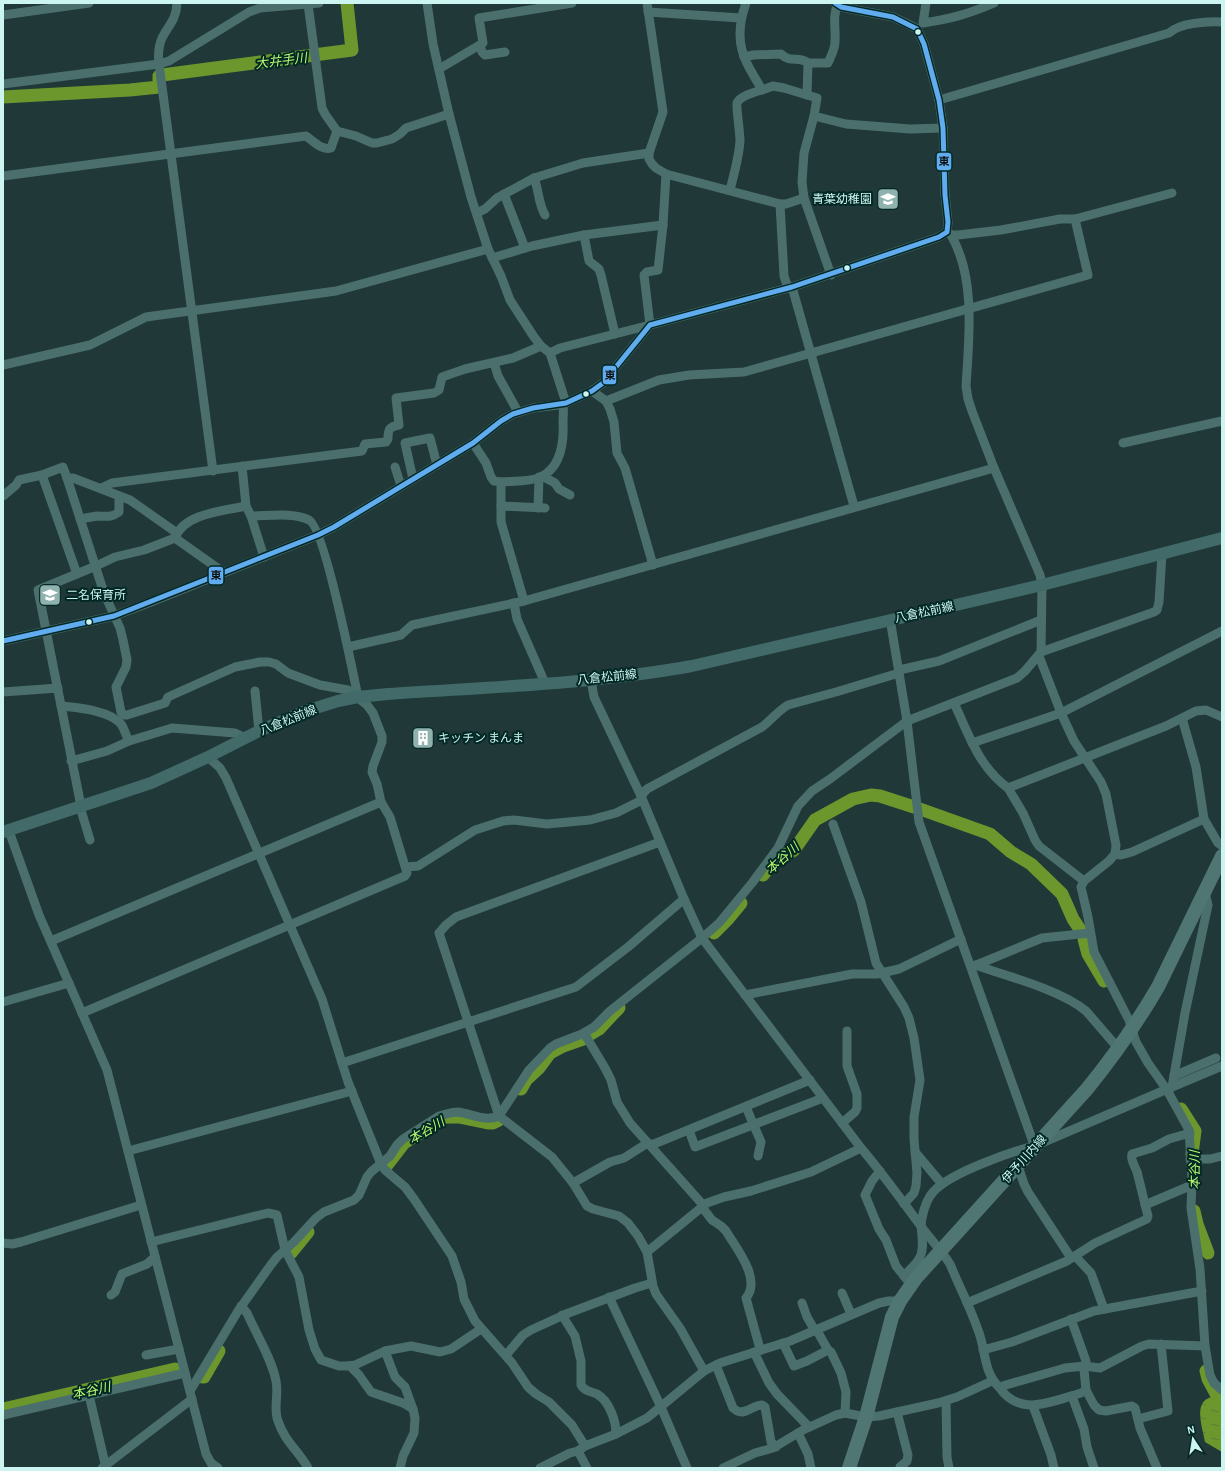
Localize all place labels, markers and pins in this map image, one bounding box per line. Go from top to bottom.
unlabelled marker [913,27,923,37]
school or university icon: 青葉幼稚園 [875,186,901,212]
place label: 青葉幼稚園 [812,192,872,205]
unlabelled marker [842,263,852,273]
unlabelled marker [581,389,591,399]
school or university icon: 二名保育所 [37,582,63,608]
place label: 二名保育所 [66,588,126,601]
unlabelled marker [84,617,94,627]
building icon: キッチン まんま [410,725,436,751]
place label: キッチン まんま [438,732,524,744]

